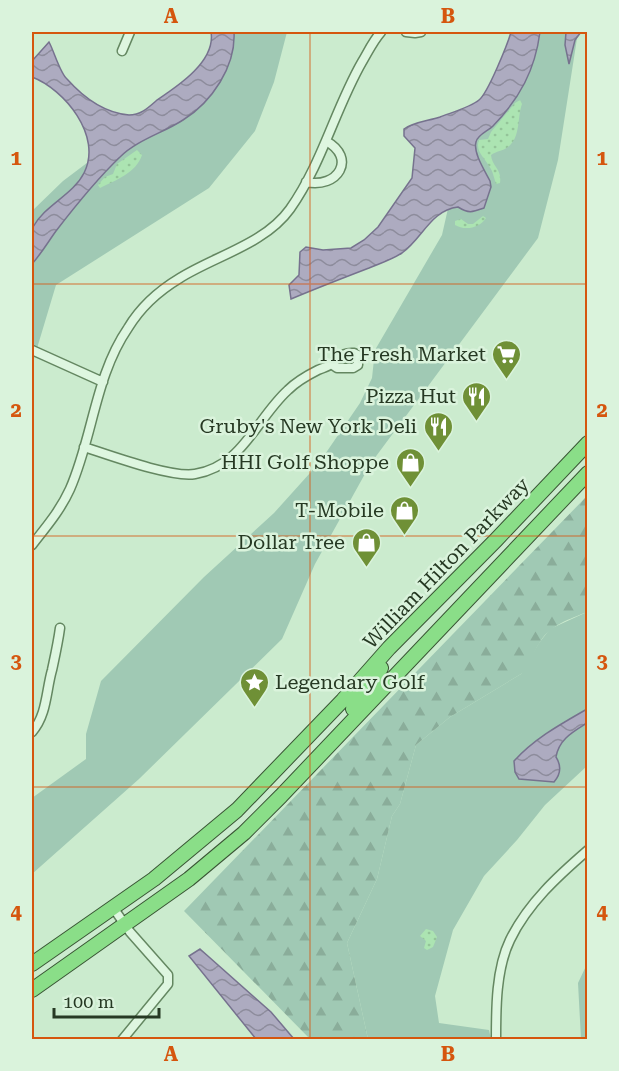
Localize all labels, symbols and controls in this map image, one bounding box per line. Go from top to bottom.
text: A [164,4,179,28]
text: B [441,4,455,28]
text: 1 [10,146,22,170]
text: 1 [596,146,608,170]
supermarket icon: The Fresh Market [491,338,523,380]
place label: The Fresh Market [317,342,487,366]
restaurant icon: Pizza Hut [461,380,493,422]
place label: Pizza Hut [365,384,457,408]
text: 2 [10,398,22,422]
text: 2 [596,398,608,422]
restaurant icon: Gruby's New York Deli [422,410,454,452]
place label: Gruby's New York Deli [200,414,417,438]
shop icon: HHI Golf Shoppe [394,446,426,488]
place label: HHI Golf Shoppe [221,450,389,474]
street label: William Hilton Parkway [358,472,534,654]
shop icon: T-Mobile [389,494,421,536]
place label: T-Mobile [295,498,384,522]
shop icon: Dollar Tree [350,526,382,568]
place label: Dollar Tree [237,530,345,554]
text: 3 [10,649,22,673]
text: 3 [596,649,608,673]
place icon: Legendary Golf [238,666,270,708]
place label: Legendary Golf [275,670,426,694]
text: 4 [10,900,22,924]
text: 4 [596,900,608,924]
scale bar [54,981,159,1019]
text: 100 m [63,991,114,1012]
text: A [164,1042,179,1066]
text: B [441,1042,455,1066]

